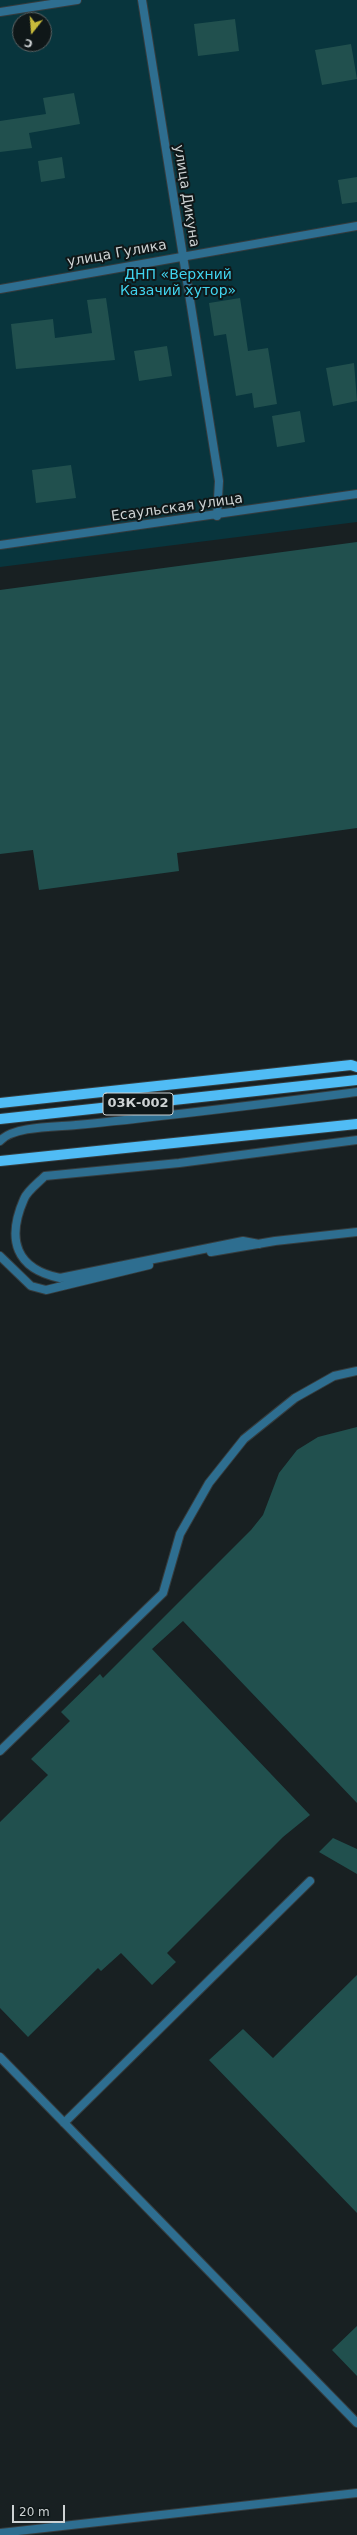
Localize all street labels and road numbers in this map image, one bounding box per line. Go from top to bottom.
street label: улица Дикуна [170,144,202,248]
street label: улица Гулика [66,237,168,271]
street label: Есаульская улица [110,490,244,526]
road number: 03К-002 [103,1093,173,1115]

